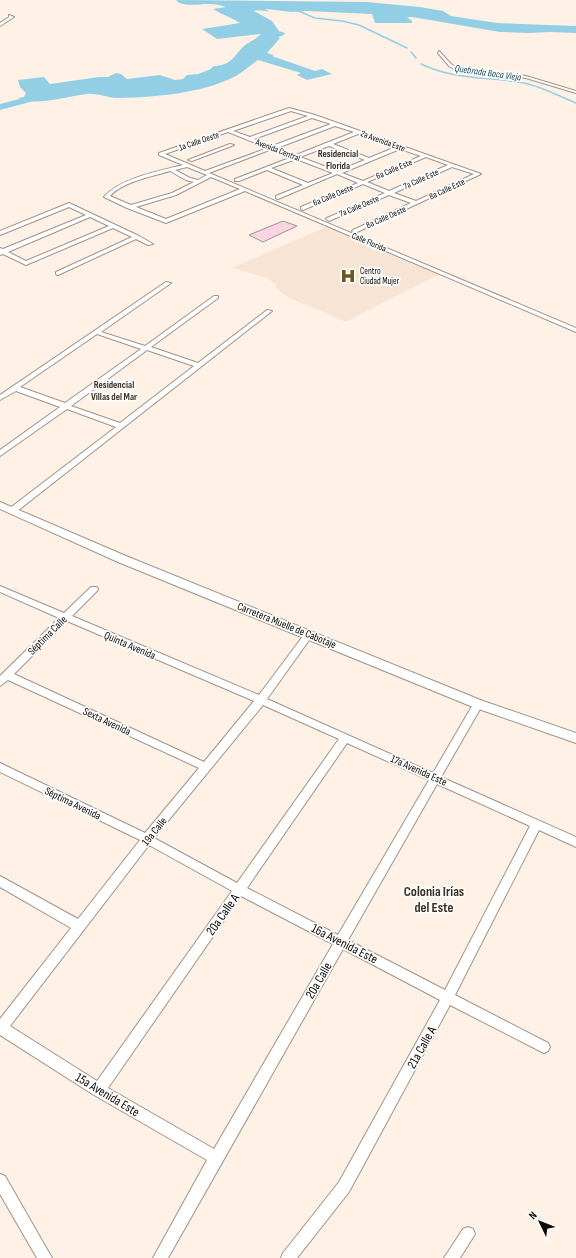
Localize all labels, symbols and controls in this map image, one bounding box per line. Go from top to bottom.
water label: Quebrada Boca Vieja [454,62,522,84]
street label: 2a Avenida Este [359,128,407,155]
street label: 1a Calle Oeste [178,129,221,153]
street label: Avenida Central [253,137,302,164]
district label: Residencial Florida [318,148,358,172]
street label: 6a Calle Este [374,157,414,182]
street label: 7a Calle Este [402,167,441,192]
street label: 8a Calle Este [428,176,467,203]
street label: 6a Calle Oeste [311,182,355,209]
street label: 7a Calle Oeste [338,193,381,220]
street label: 8a Calle Oeste [365,204,408,231]
street label: Calle Florida [350,230,388,255]
place label: Centro Ciudad Mujer [360,266,400,287]
hospital icon: Centro Ciudad Mujer [339,267,357,285]
district label: Residencial Villas del Mar [91,379,137,403]
street label: Carretera Muelle de Cabotaje [235,600,338,651]
street label: Séptima Calle [25,613,70,658]
street label: Quinta Avenida [102,629,158,662]
street label: Sexta Avenida [81,705,133,738]
street label: 17a Avenida Este [388,752,449,789]
street label: Séptima Avenida [43,784,103,823]
street label: 19a Calle [139,815,170,848]
district label: Colonia Irías del Este [404,883,464,916]
street label: 20a Calle A [203,890,243,938]
street label: 16a Avenida Este [309,920,380,967]
street label: 20a Calle [302,959,336,1002]
street label: 21a Calle A [404,1023,440,1071]
street label: 15a Avenida Este [73,1069,142,1120]
north arrow [520,1202,560,1242]
text: N [526,1209,540,1222]

